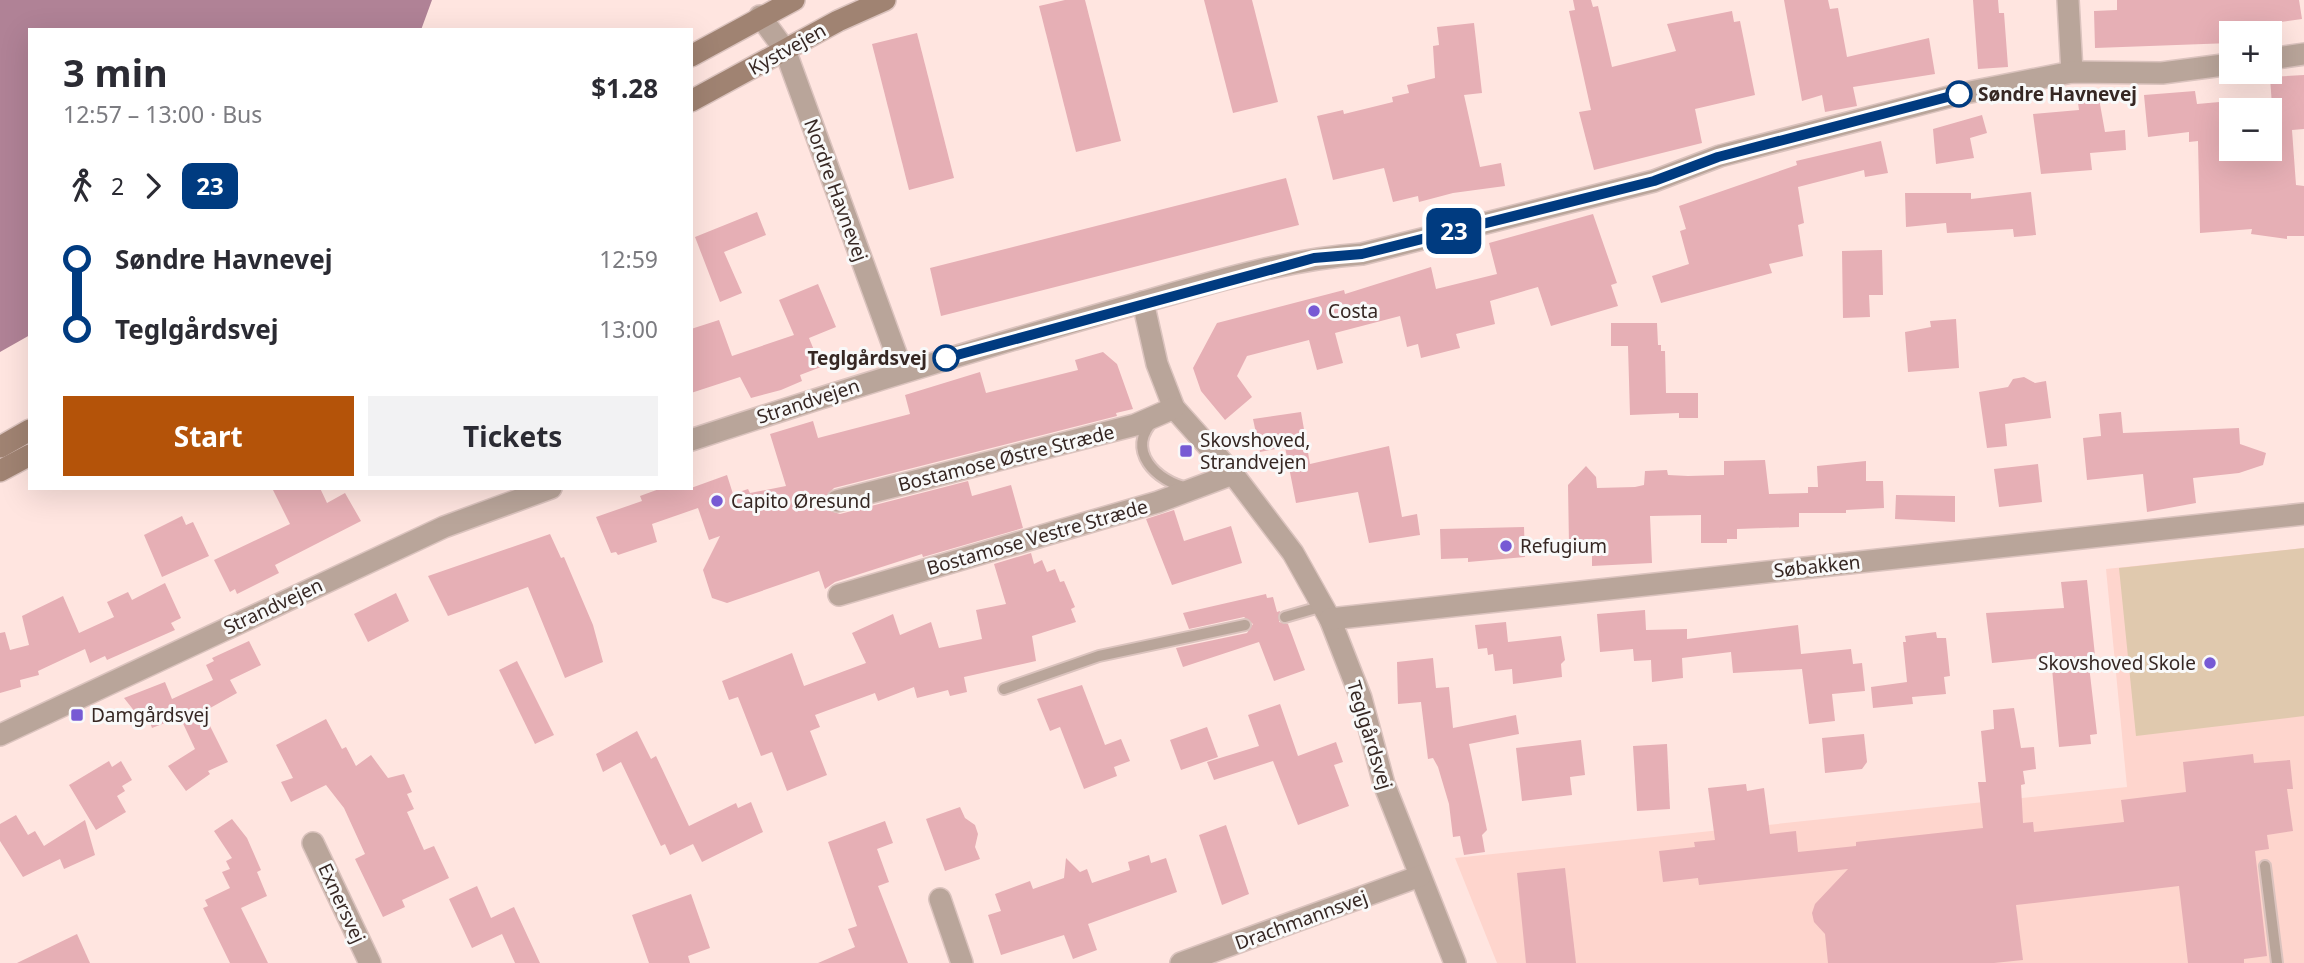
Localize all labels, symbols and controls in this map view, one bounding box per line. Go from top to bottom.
street label: Kystvejen [743,17,831,81]
map controls [2219,21,2282,161]
button: + [2219,21,2282,84]
text: 3 min [63,46,168,98]
text: $1.28 [591,70,658,106]
marker: Søndre Havnevej [1946,81,1972,107]
place label: Søndre Havnevej [1978,81,2137,107]
text: 12:57 – 13:00 · Bus [63,98,262,130]
button: − [2219,98,2282,161]
street label: Nordre Havnevej [798,115,874,265]
icon: walk [63,167,101,205]
icon: forward [134,167,172,205]
text: 23 [196,169,224,202]
text: 2 [111,170,124,202]
line badge: 23 [1422,208,1486,254]
text: 23 [1440,214,1468,247]
text: Søndre Havnevej [115,241,332,277]
text: 12:59 [599,243,658,275]
place label: Costa [1328,298,1378,324]
marker: Costa [1306,303,1322,319]
text: Teglgårdsvej [115,311,279,347]
text: 13:00 [599,313,658,345]
place label: Teglgårdsvej [807,345,927,371]
marker: Teglgårdsvej [933,345,959,371]
street label: Strandvejen [753,372,863,430]
button: Start [63,396,354,476]
button: Tickets [368,396,658,476]
street label: Bostamose Østre Stræde [895,419,1117,497]
place label: Skovshoved, Strandvejen [1200,427,1310,475]
marker: Skovshoved, Strandvejen [1178,443,1194,459]
place label: Capito Øresund [731,488,871,514]
marker: Capito Øresund [709,493,725,509]
street label: Bostamose Vestre Stræde [923,493,1151,581]
place label: Refugium [1520,533,1607,559]
marker: Refugium [1498,538,1514,554]
street label: Søbakken [1772,549,1862,583]
street label: Strandvejen [219,572,327,640]
place label: Skovshoved Skole [2038,650,2196,676]
marker: Skovshoved Skole [2202,655,2218,671]
street label: Teglgårdsvej [1341,677,1399,793]
place label: Damgårdsvej [91,702,209,728]
marker: Damgårdsvej [69,707,85,723]
street label: Exnersvej [312,859,372,947]
street label: Drachmannsvej [1231,884,1371,956]

